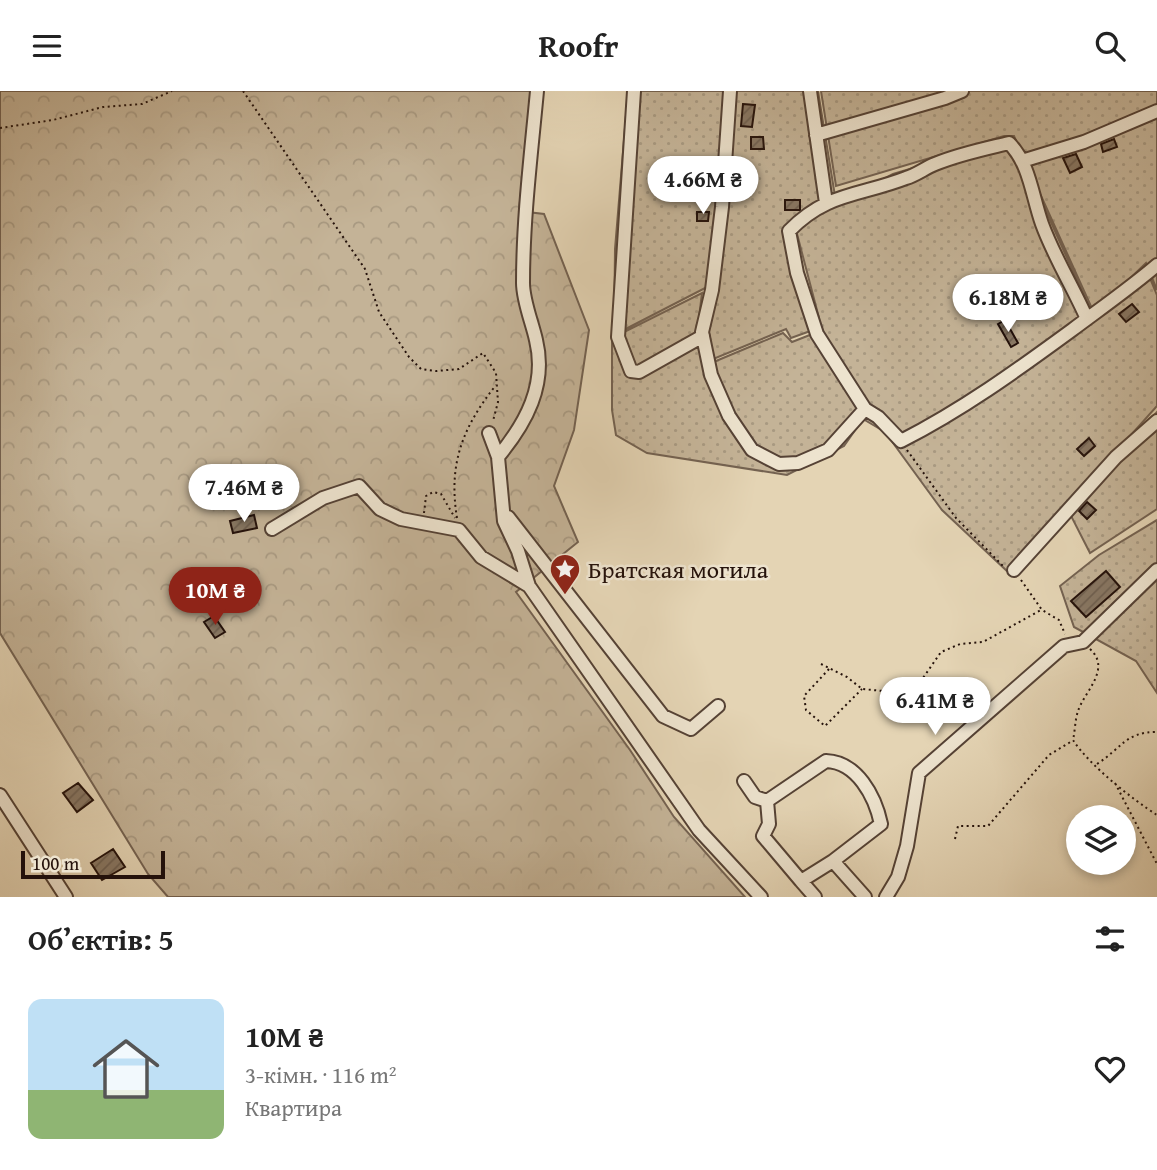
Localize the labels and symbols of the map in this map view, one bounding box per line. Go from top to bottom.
pin: 4.66M ₴ [638,157,768,216]
pin: 6.18M ₴ [943,275,1073,334]
pin: 7.46M ₴ [179,465,309,524]
place icon: Братская могила [548,552,582,596]
place label: Братская могила [588,552,769,587]
pin: 10M ₴ [166,567,264,627]
pin: 6.41M ₴ [870,677,1000,737]
scale bar [21,848,164,880]

